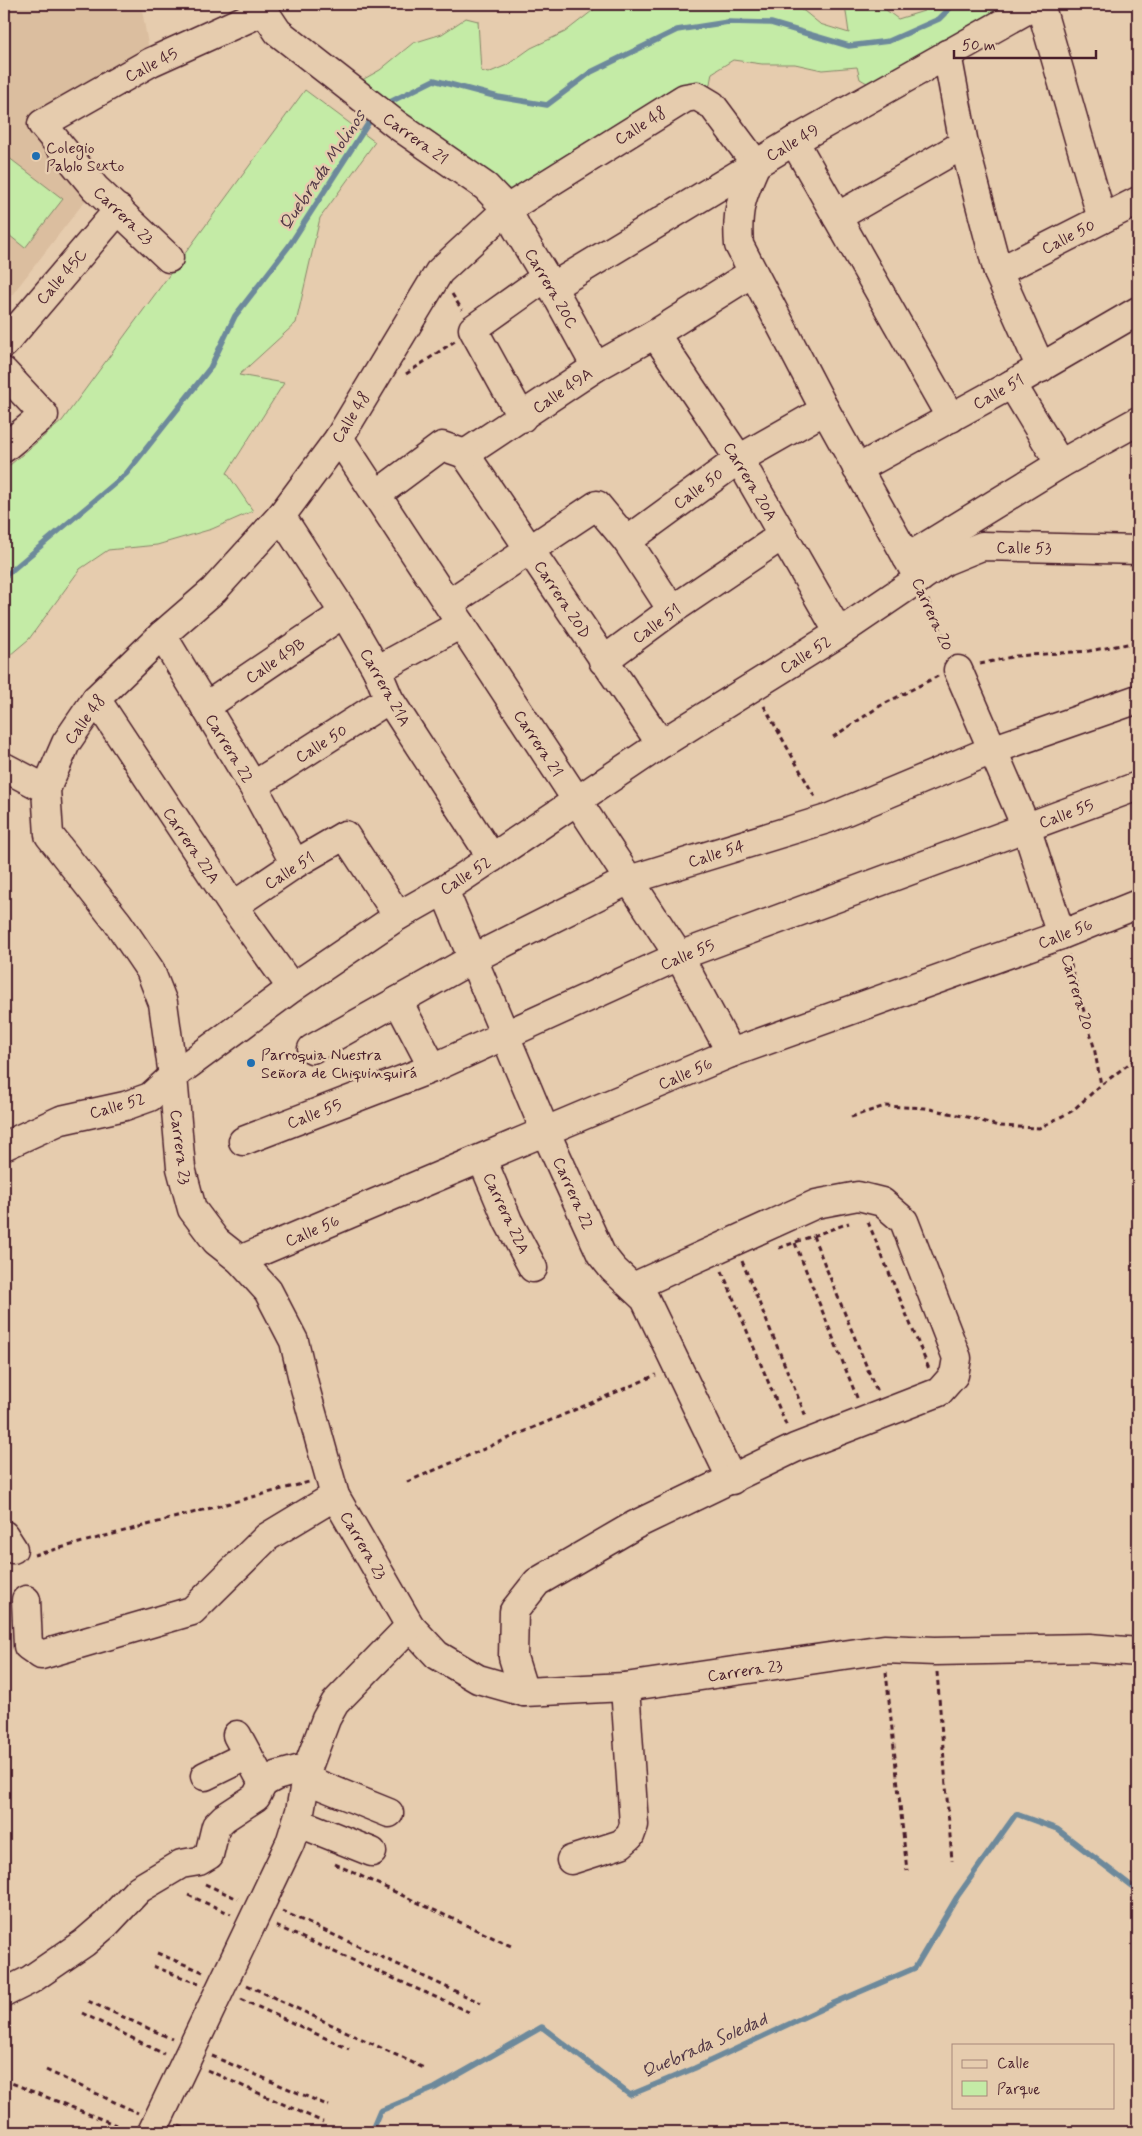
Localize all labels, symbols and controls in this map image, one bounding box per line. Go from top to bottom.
scale bar [954,28,1097,60]
text: 50 m [962,36,996,56]
street label: Calle 45 [122,43,182,88]
street label: Calle 48 [611,102,670,150]
water label: Quebrada Molinos [274,104,373,235]
street label: Carrera 21 [378,108,452,170]
street label: Calle 49 [763,120,823,167]
place label: Colegio Pablo Sexto [46,138,124,177]
marker: Colegio Pablo Sexto [30,150,42,162]
street label: Carrera 23 [88,182,158,250]
street label: Calle 50 [1038,215,1099,260]
street label: Calle 45C [32,244,92,310]
street label: Carrera 20C [519,245,582,333]
street label: Calle 49A [529,364,597,419]
street label: Calle 51 [969,370,1028,415]
street label: Calle 48 [327,388,375,447]
street label: Carrera 20A [718,438,782,525]
street label: Calle 50 [669,464,728,515]
street label: Calle 53 [996,538,1052,559]
street label: Carrera 20D [529,557,595,643]
street label: Carrera 20 [906,575,957,655]
street label: Calle 51 [628,599,685,649]
street label: Calle 52 [776,631,835,679]
street label: Calle 49B [242,634,310,689]
street label: Carrera 21A [355,645,415,731]
street label: Calle 48 [60,691,110,749]
street label: Carrera 21 [508,706,567,781]
street label: Carrera 22 [200,710,258,787]
street label: Calle 50 [292,720,352,768]
street label: Calle 55 [1036,795,1097,834]
street label: Carrera 22A [157,804,224,888]
street label: Calle 54 [686,836,748,873]
street label: Calle 51 [261,848,319,895]
street label: Calle 52 [436,852,495,901]
street label: Calle 56 [1035,914,1096,954]
street label: Calle 55 [657,935,718,976]
street label: Carrera 20 [1056,952,1097,1033]
place label: Parroquia Nuestra Señora de Chiquinquirá [261,1045,417,1084]
street label: Calle 56 [655,1053,716,1095]
marker: Parroquia Nuestra Señora de Chiquinquirá [245,1057,257,1069]
street label: Calle 52 [87,1089,148,1124]
street label: Calle 55 [284,1094,345,1134]
street label: Carrera 23 [164,1108,195,1186]
street label: Carrera 22 [547,1154,598,1233]
street label: Carrera 22A [478,1169,534,1258]
street label: Calle 56 [282,1210,343,1252]
street label: Carrera 23 [335,1508,391,1584]
street label: Carrera 23 [706,1656,784,1687]
water label: Quebrada Soledad [638,2007,773,2084]
legend [952,2044,1114,2108]
text: Calle [997,2054,1029,2074]
text: Parque [997,2080,1040,2100]

